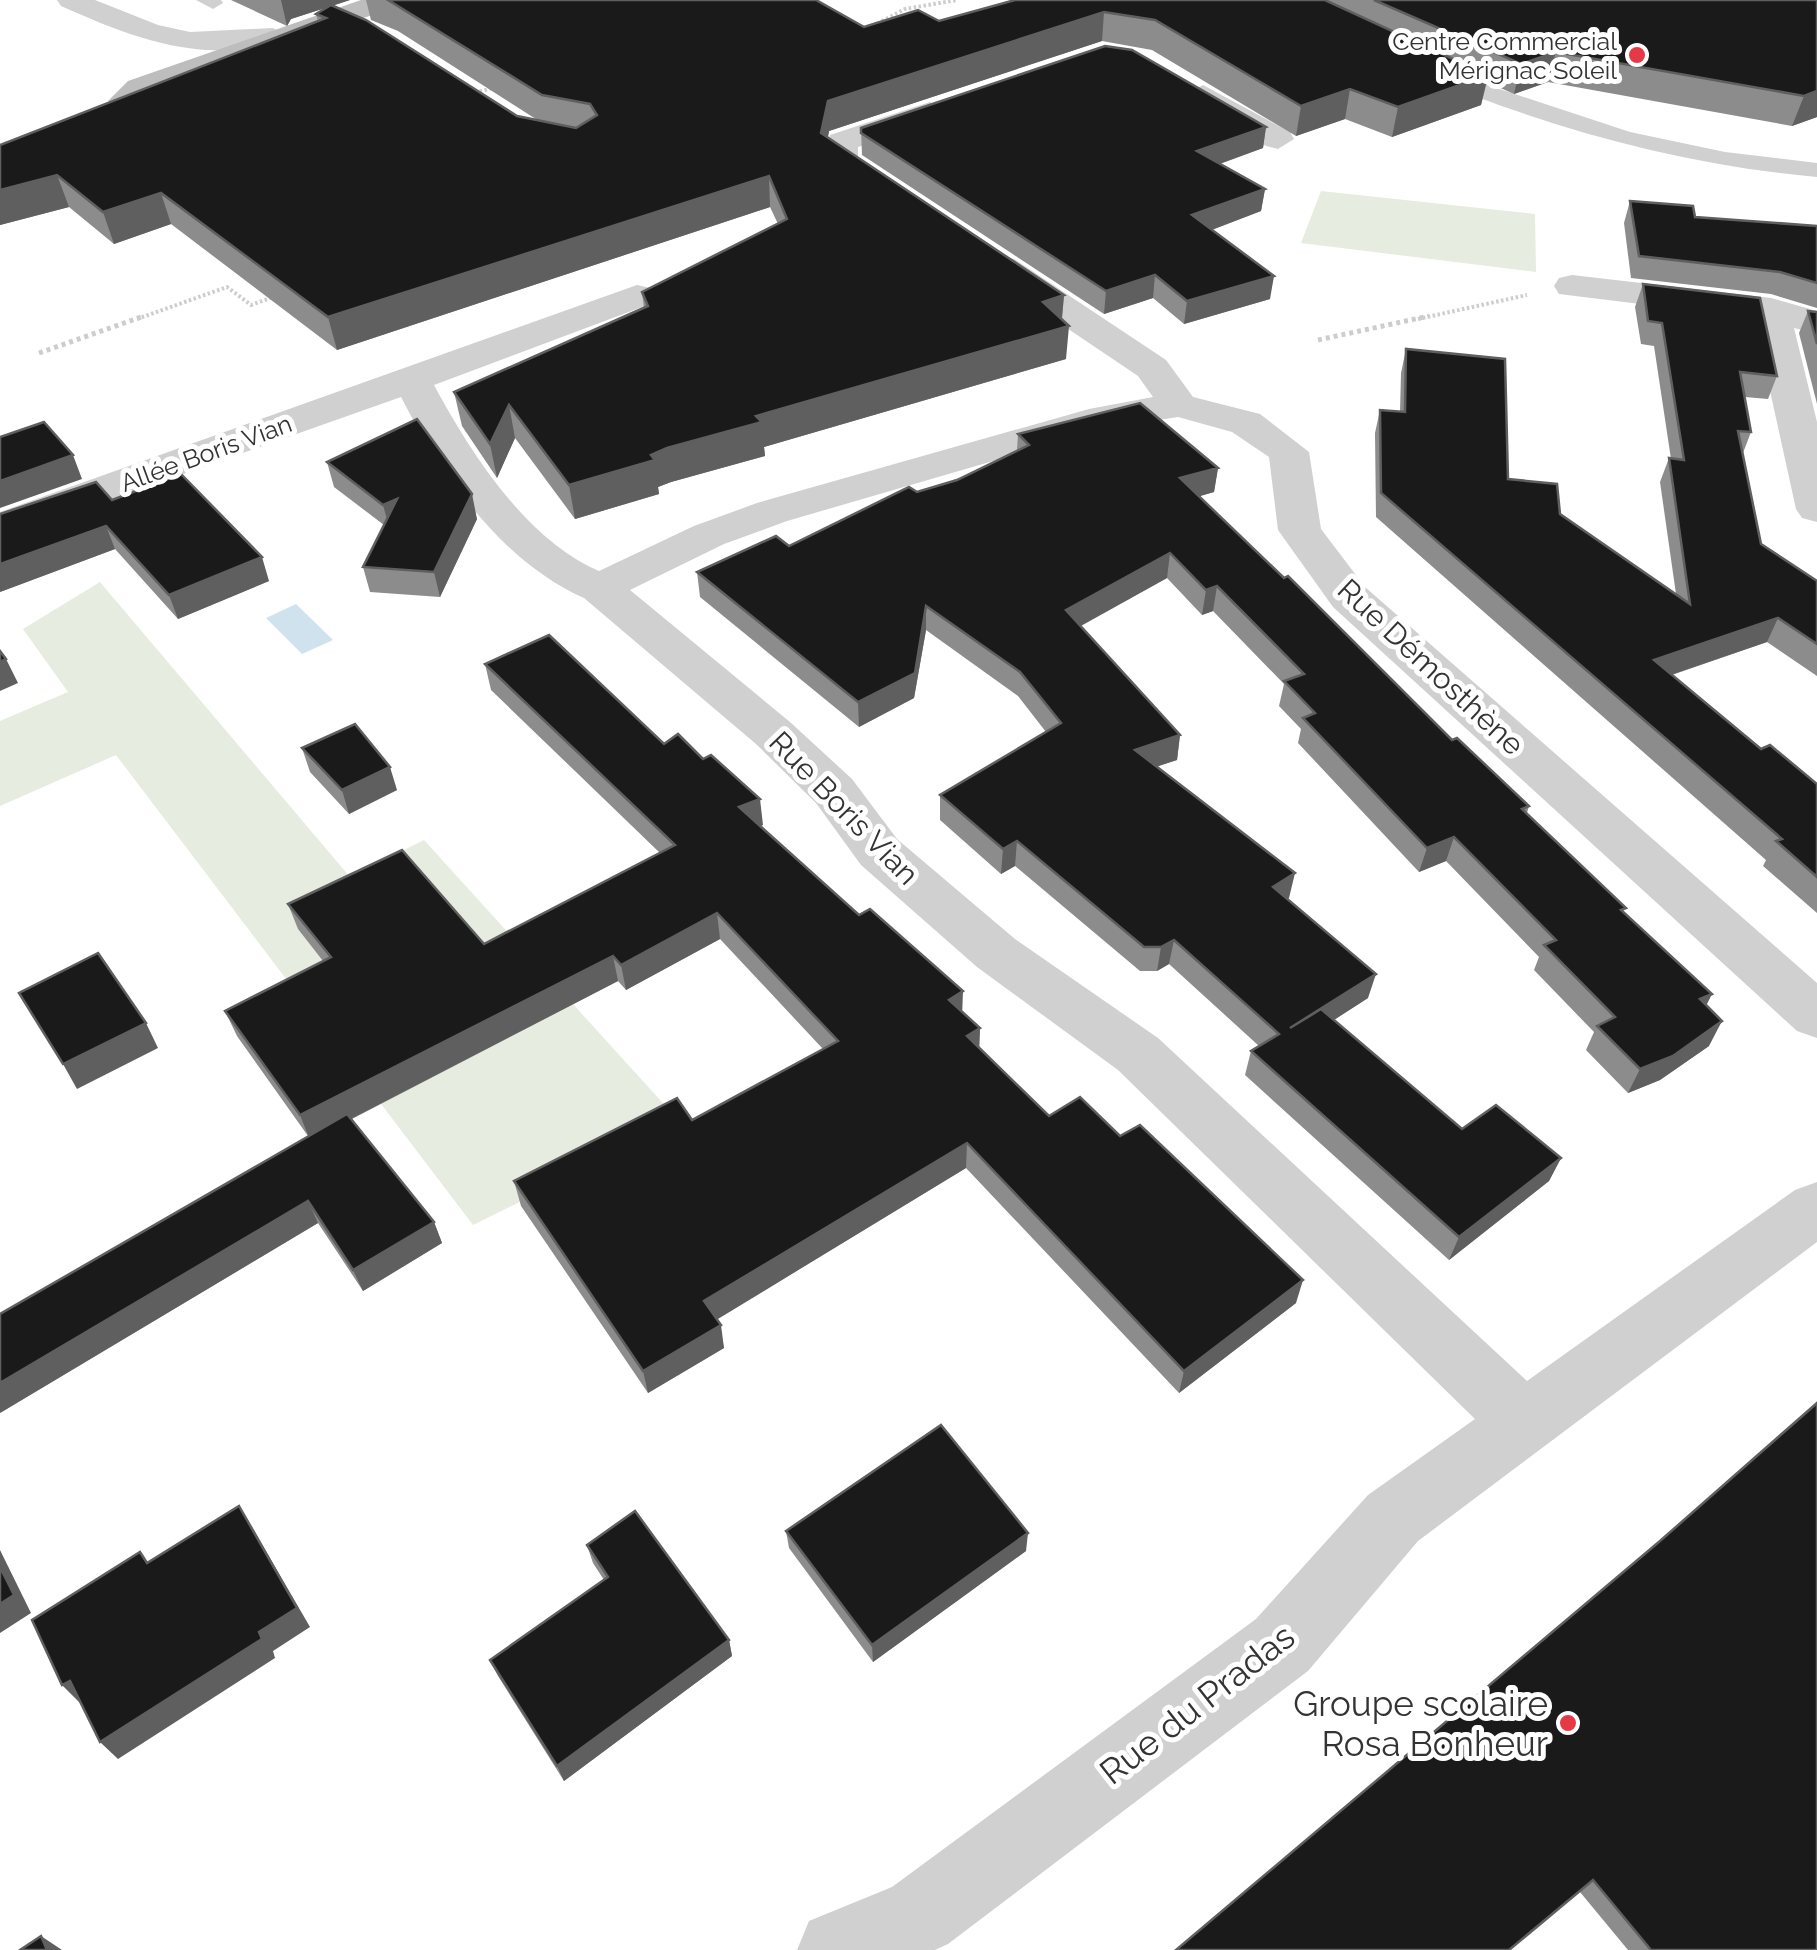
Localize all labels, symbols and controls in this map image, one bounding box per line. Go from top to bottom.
place label: Centre Commercial Mérignac Soleil [1392,26,1617,85]
marker: Centre Commercial Mérignac Soleil [1626,44,1648,66]
street label: Allée Boris Vian [116,408,296,498]
street label: Rue Démosthène [1331,572,1531,762]
street label: Rue Boris Vian [762,724,926,892]
street label: Rue du Pradas [1092,1615,1302,1793]
place label: Groupe scolaire Rosa Bonheur [1293,1683,1548,1764]
marker: Groupe scolaire Rosa Bonheur [1557,1712,1579,1734]

